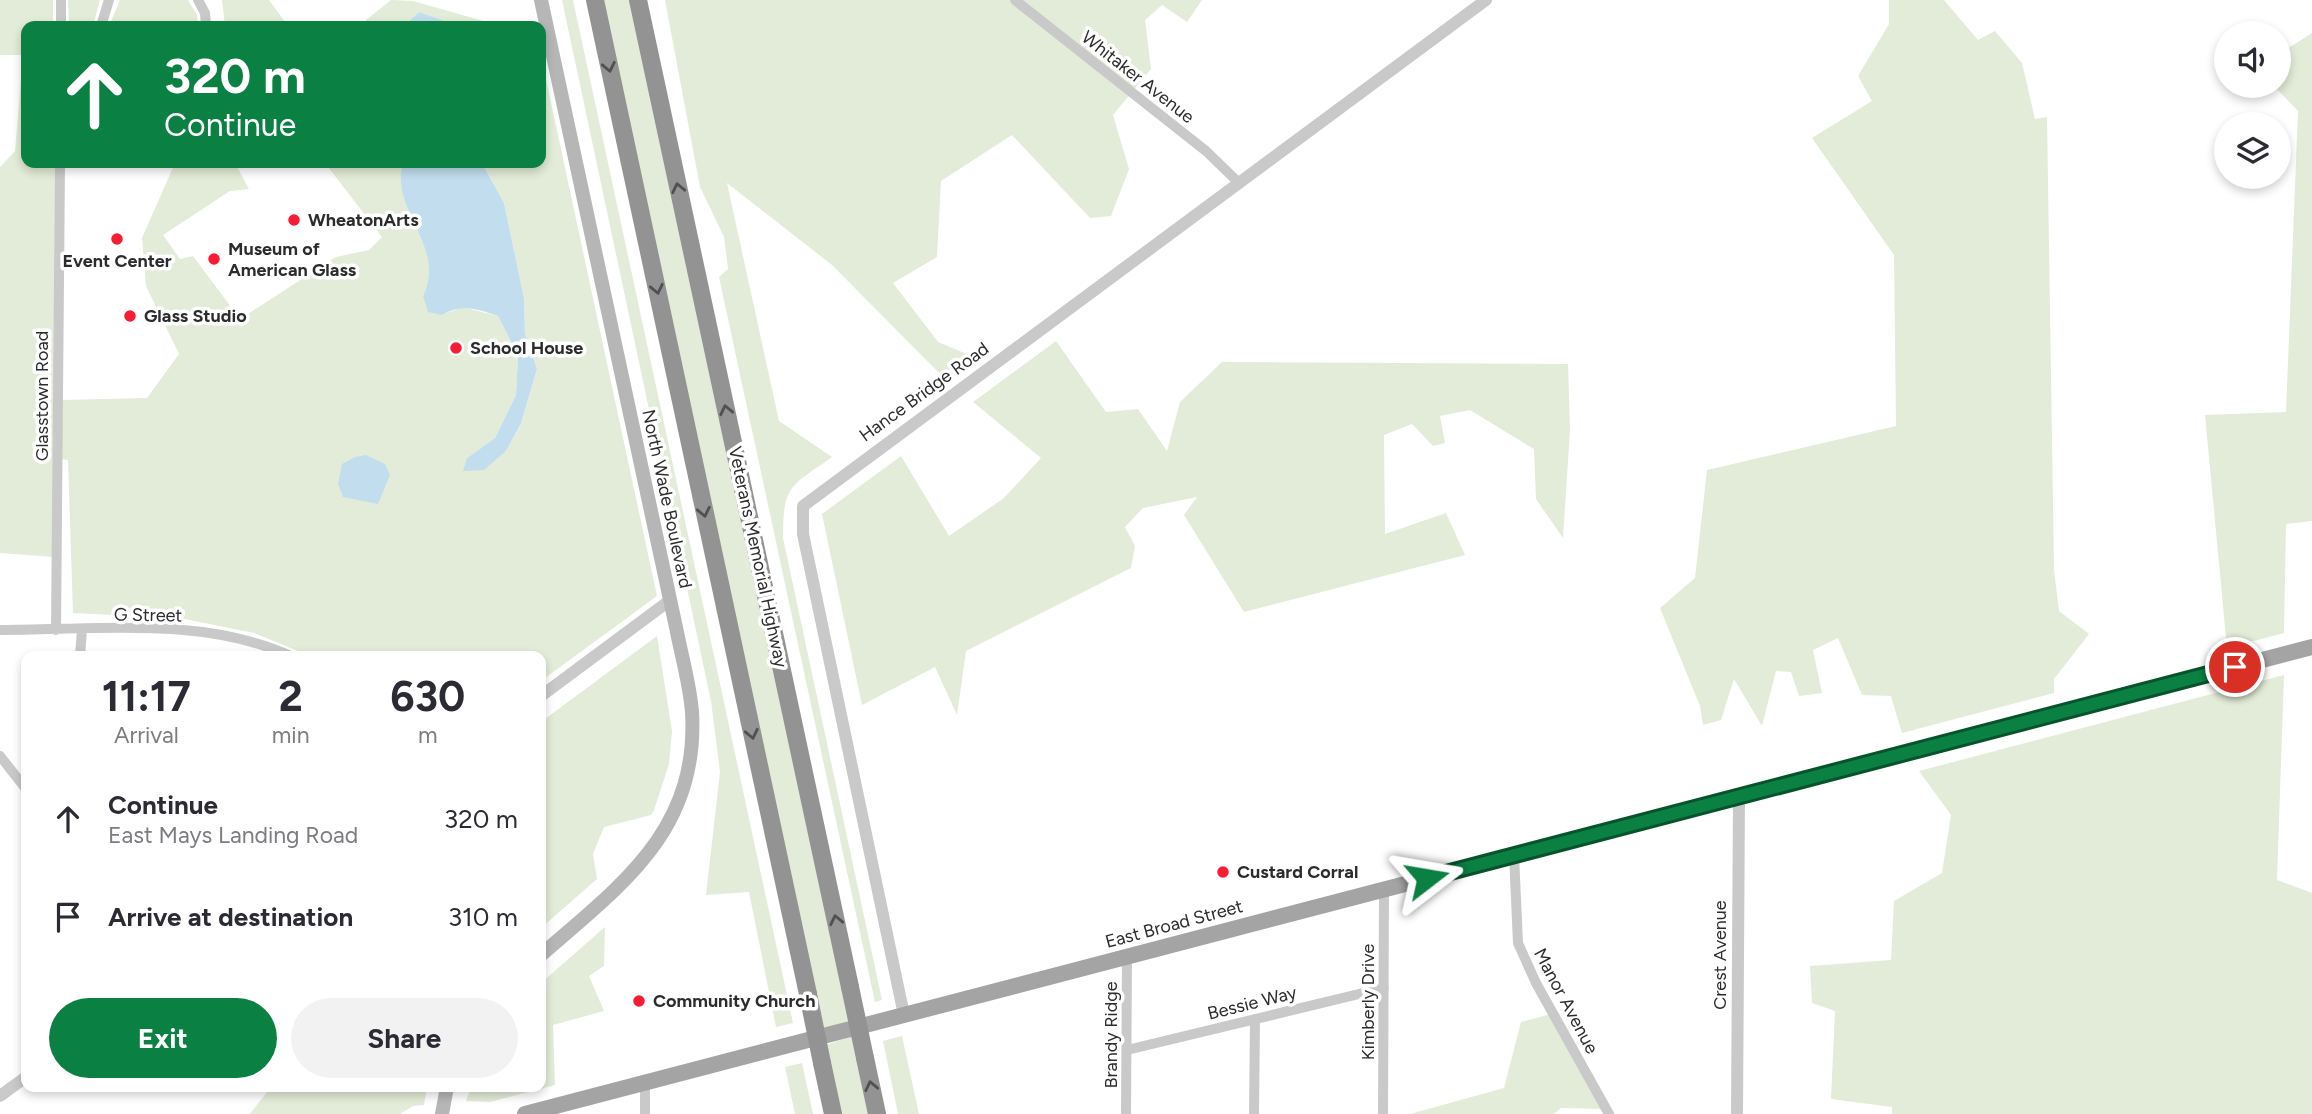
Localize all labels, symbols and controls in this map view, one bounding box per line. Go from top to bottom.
map controls [2214,21,2291,189]
button: sound [2214,21,2291,98]
street label: Whitaker Avenue [1077,26,1199,128]
text: 320 m [164,46,306,105]
icon: ahead [49,49,140,140]
one-way arrow [601,61,616,73]
text: Continue [164,106,296,144]
button: layers [2214,112,2291,189]
one-way arrow [672,182,687,194]
place label: WheatonArts [308,209,419,231]
marker: WheatonArts [286,212,302,228]
marker: Event Center [109,231,125,247]
place label: Museum of American Glass [228,238,357,281]
place label: Event Center [62,250,172,272]
marker: Museum of American Glass [206,251,222,267]
one-way arrow [648,283,663,295]
place label: Glass Studio [144,305,247,327]
marker: Glass Studio [122,308,138,324]
street label: Glasstown Road [31,331,53,461]
place label: School House [470,337,583,359]
street label: Hance Bridge Road [855,338,993,446]
marker: School House [448,340,464,356]
one-way arrow [720,404,735,416]
street label: North Wade Boulevard [637,408,697,590]
street label: Veterans Memorial Highway [724,444,792,670]
one-way arrow [696,506,711,518]
street label: G Street [114,603,183,627]
pin [2205,637,2265,697]
icon: arrive [2216,648,2254,686]
text: 11:17 [102,671,191,722]
text: 2 [278,671,303,722]
text: 630 [390,671,465,722]
text: Arrival [114,721,179,749]
text: min [272,721,309,749]
text: m [418,721,438,749]
one-way arrow [743,728,758,740]
text: Continue [108,789,218,821]
icon: ahead [49,800,87,838]
text: 320 m [444,803,518,835]
text: East Mays Landing Road [108,821,358,849]
position arrow [1390,841,1464,915]
place label: Custard Corral [1237,861,1358,883]
marker: Custard Corral [1215,864,1231,880]
street label: East Broad Street [1103,895,1245,953]
icon: arrive [49,898,87,936]
street label: Crest Avenue [1709,900,1731,1010]
text: Arrive at destination [108,901,353,933]
text: 310 m [448,901,518,933]
one-way arrow [829,914,844,926]
street label: Kimberly Drive [1357,944,1379,1060]
street label: Manor Avenue [1529,944,1603,1058]
street label: Brandy Ridge [1100,981,1122,1089]
street label: Bessie Way [1205,981,1299,1025]
place label: Community Church [653,990,815,1012]
marker: Community Church [631,993,647,1009]
button: Exit [49,998,277,1078]
button: Share [291,998,518,1078]
one-way arrow [865,1080,880,1092]

